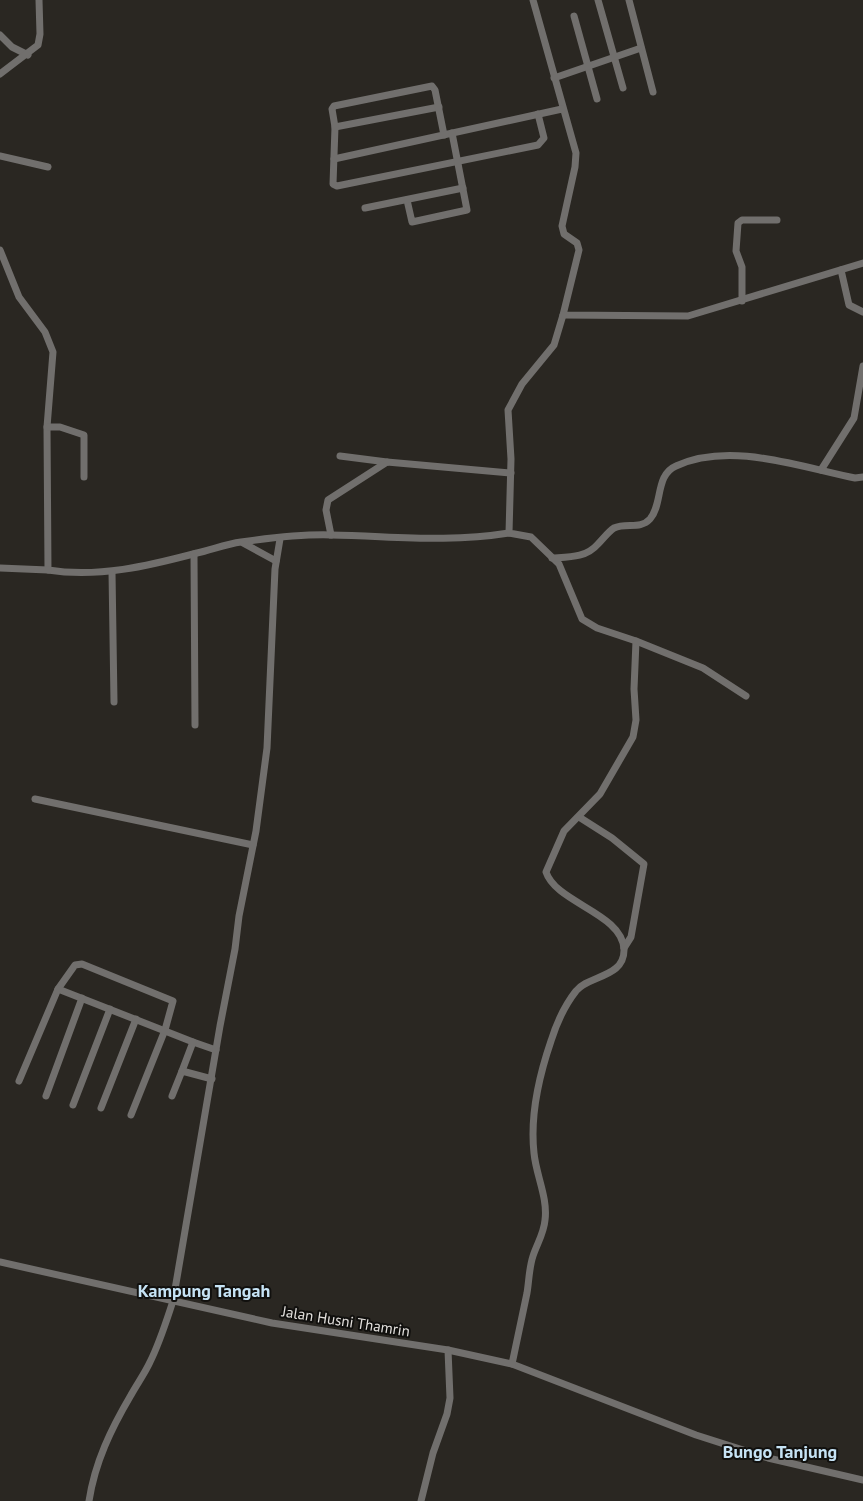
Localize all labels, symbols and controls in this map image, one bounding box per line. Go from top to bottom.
district label: Kampung Tangah [138,1279,270,1302]
street label: Jalan Husni Thamrin [280,1301,411,1341]
district label: Bungo Tanjung [723,1440,837,1463]

